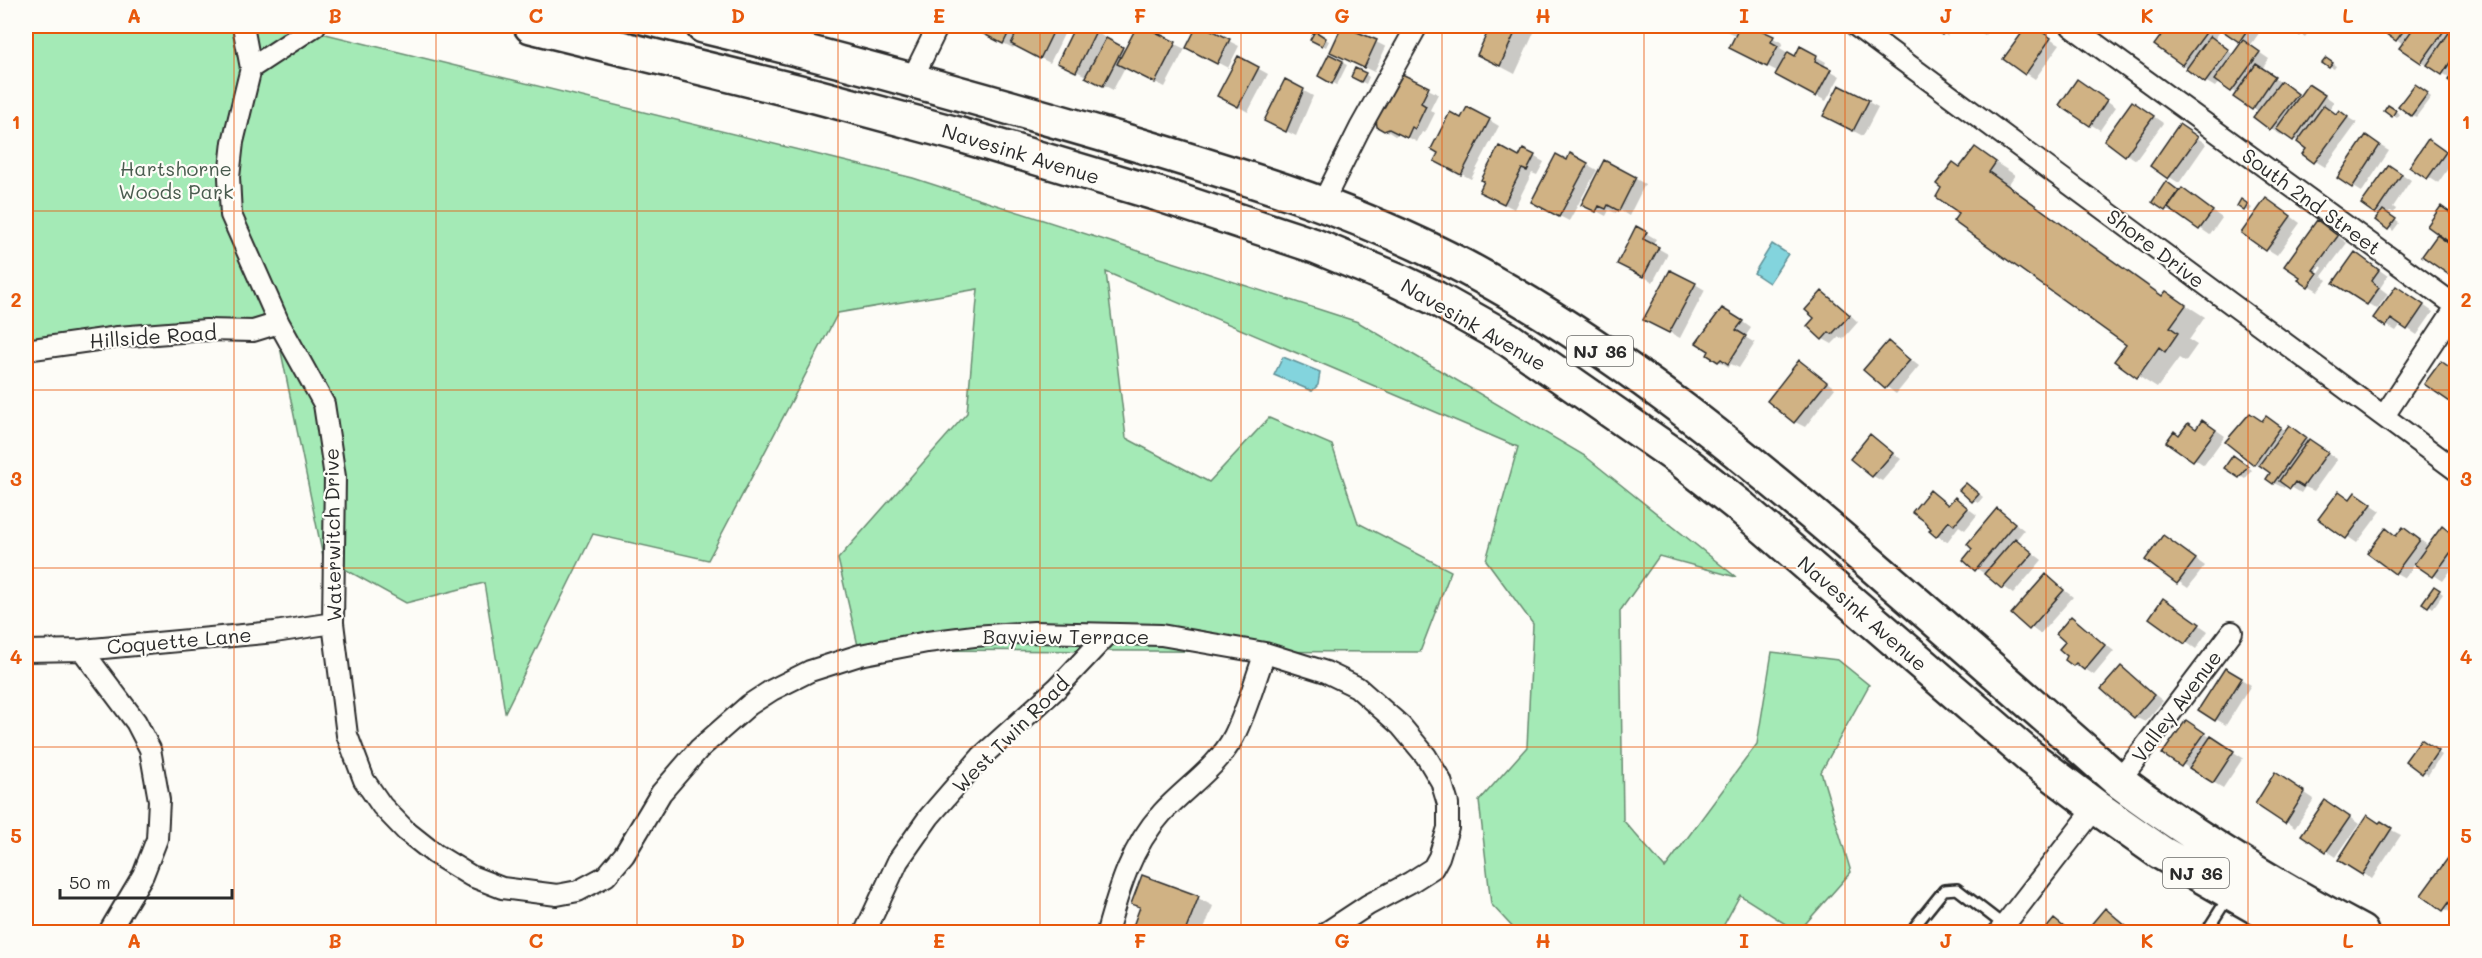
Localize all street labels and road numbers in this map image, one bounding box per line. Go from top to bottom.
street label: Navesink Avenue [939,117,1103,189]
street label: South 2nd Street [2237,142,2387,260]
street label: Shore Drive [2102,203,2210,293]
street label: Navesink Avenue [1397,272,1551,376]
street label: Hillside Road [88,319,218,353]
road number: NJ 36 [1567,336,1633,366]
street label: Waterwitch Drive [317,448,347,622]
street label: Navesink Avenue [1793,550,1933,676]
street label: Coquette Lane [106,621,252,659]
street label: Bayview Terrace [983,623,1149,649]
street label: Valley Avenue [2125,645,2227,767]
street label: West Twin Road [946,670,1074,798]
road number: NJ 36 [2163,858,2229,888]

